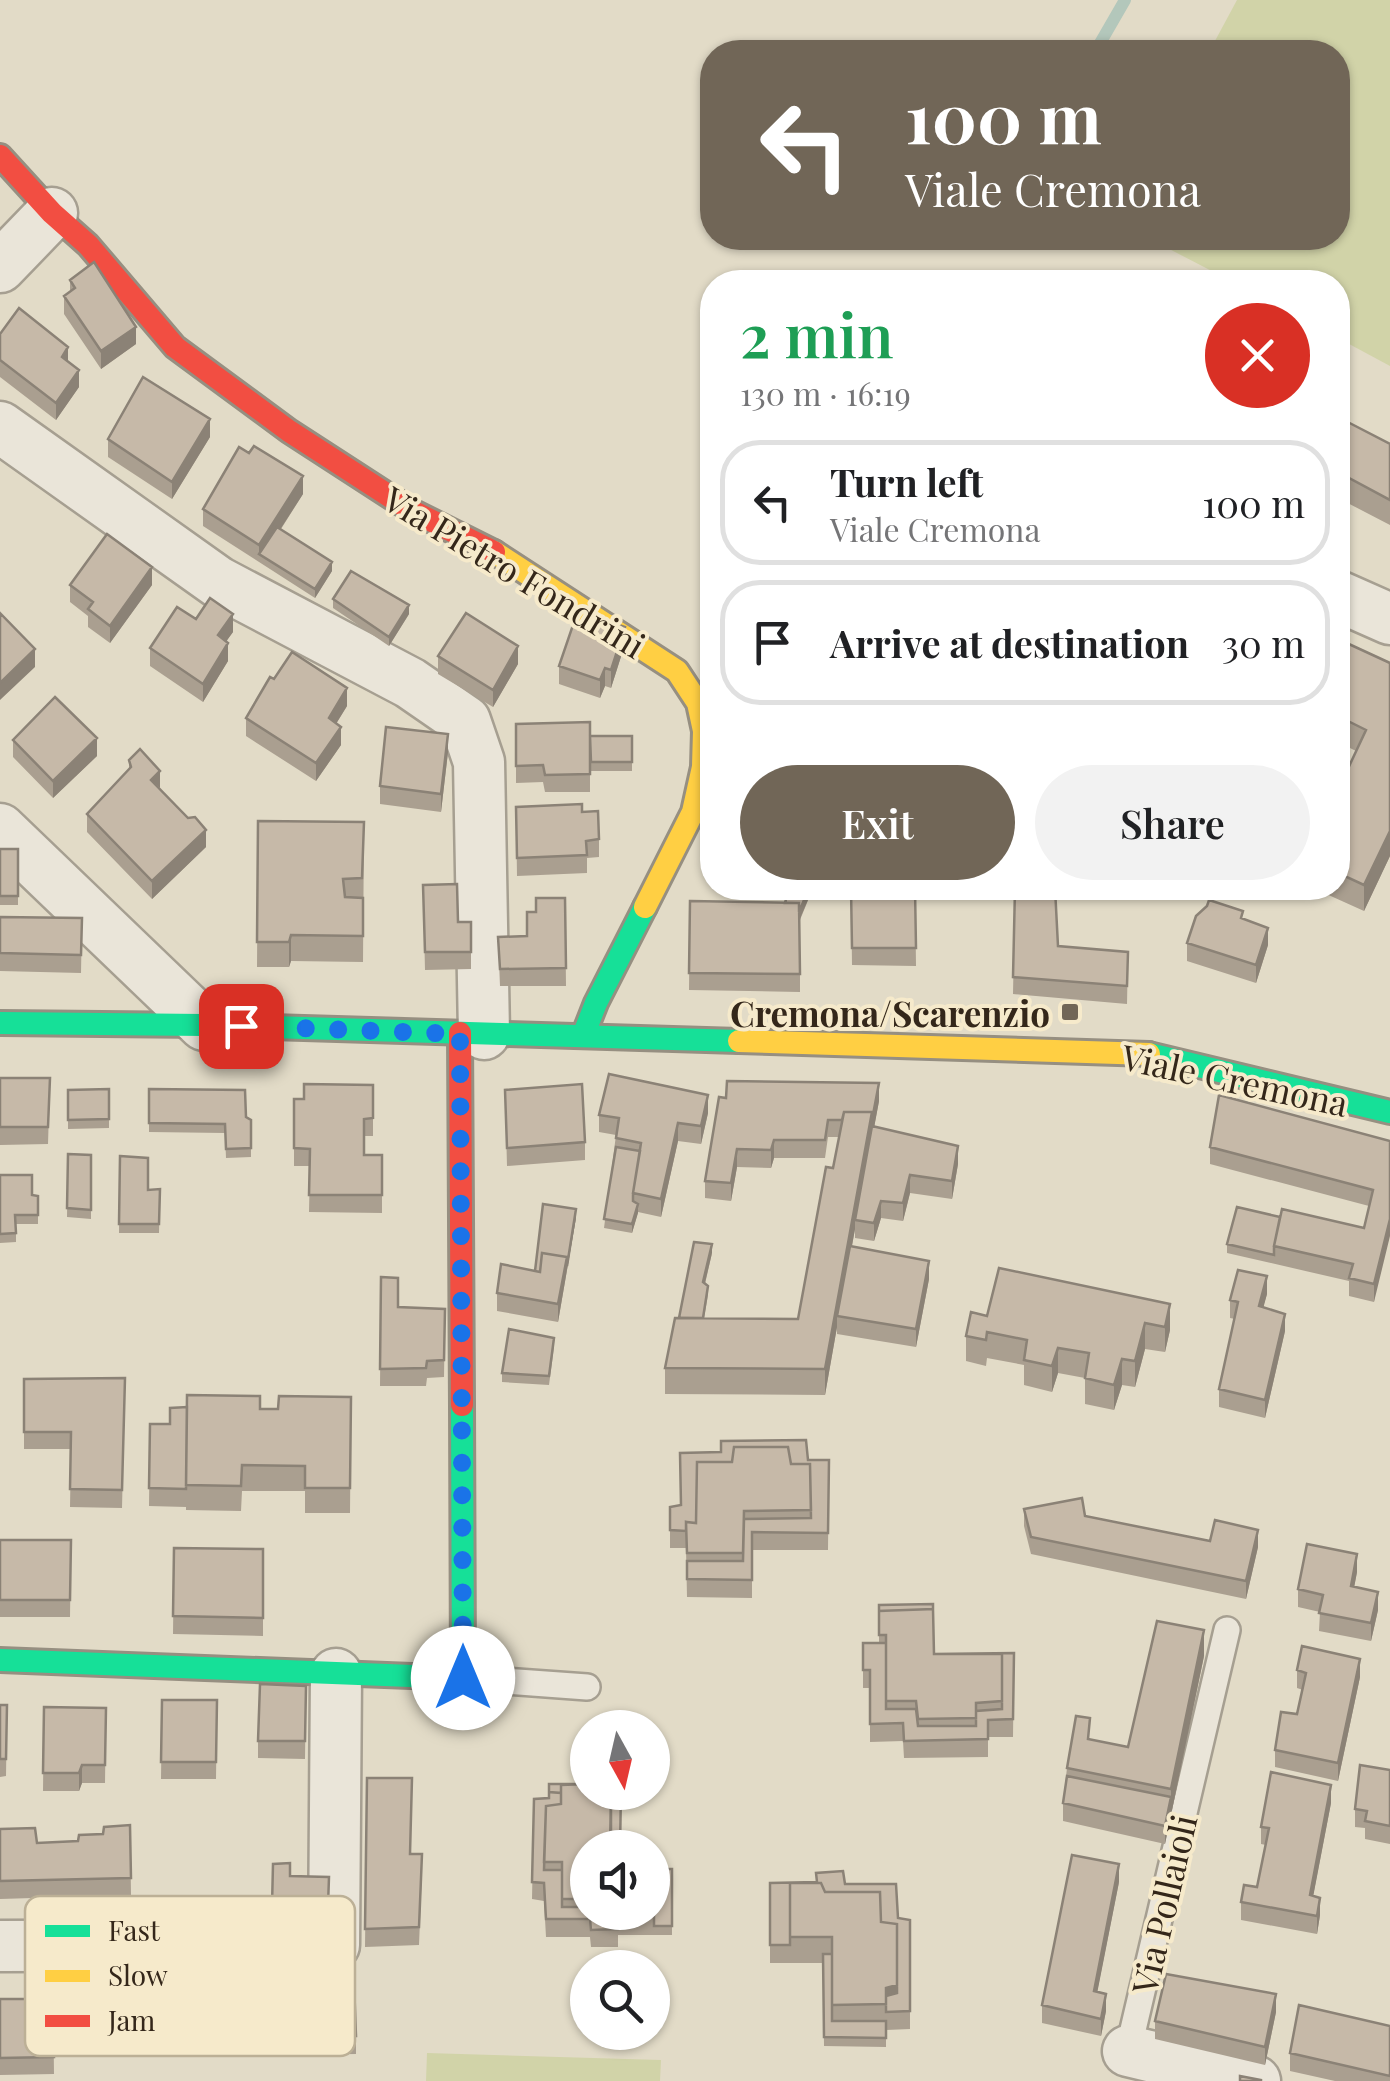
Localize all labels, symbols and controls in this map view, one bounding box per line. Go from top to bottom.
text: 100 m [905,68,1102,162]
icon: left [740,80,870,210]
text: Viale Cremona [905,158,1201,218]
text: 2 min [740,293,893,373]
button: close [1205,303,1310,408]
text: 130 m · 16:19 [740,371,911,414]
text: Turn left [830,456,983,507]
street label: Via Pietro Fondrini [375,474,654,668]
icon: left [745,475,800,530]
text: 100 m [1202,477,1305,528]
text: Viale Cremona [830,507,1040,550]
icon: arrive [745,615,800,670]
text: Arrive at destination [830,617,1189,668]
text: 30 m [1222,617,1305,668]
button: Exit [740,765,1015,880]
button: Share [1035,765,1310,880]
pin [199,984,284,1069]
place label: Cremona/Scarenzio [730,989,1050,1036]
icon: arrive [214,999,269,1054]
marker: Cremona/Scarenzio [1059,1001,1081,1023]
street label: Viale Cremona [1117,1032,1353,1126]
position arrow [411,1626,515,1730]
north arrow [570,1710,670,1810]
map controls [570,1710,670,2050]
street label: Via Pollaioli [1119,1810,1206,1999]
button: sound [570,1830,670,1930]
legend [25,1896,355,2056]
text: Fast [108,1911,161,1948]
button: search [570,1950,670,2050]
text: Slow [108,1956,168,1993]
text: Jam [107,2001,155,2038]

